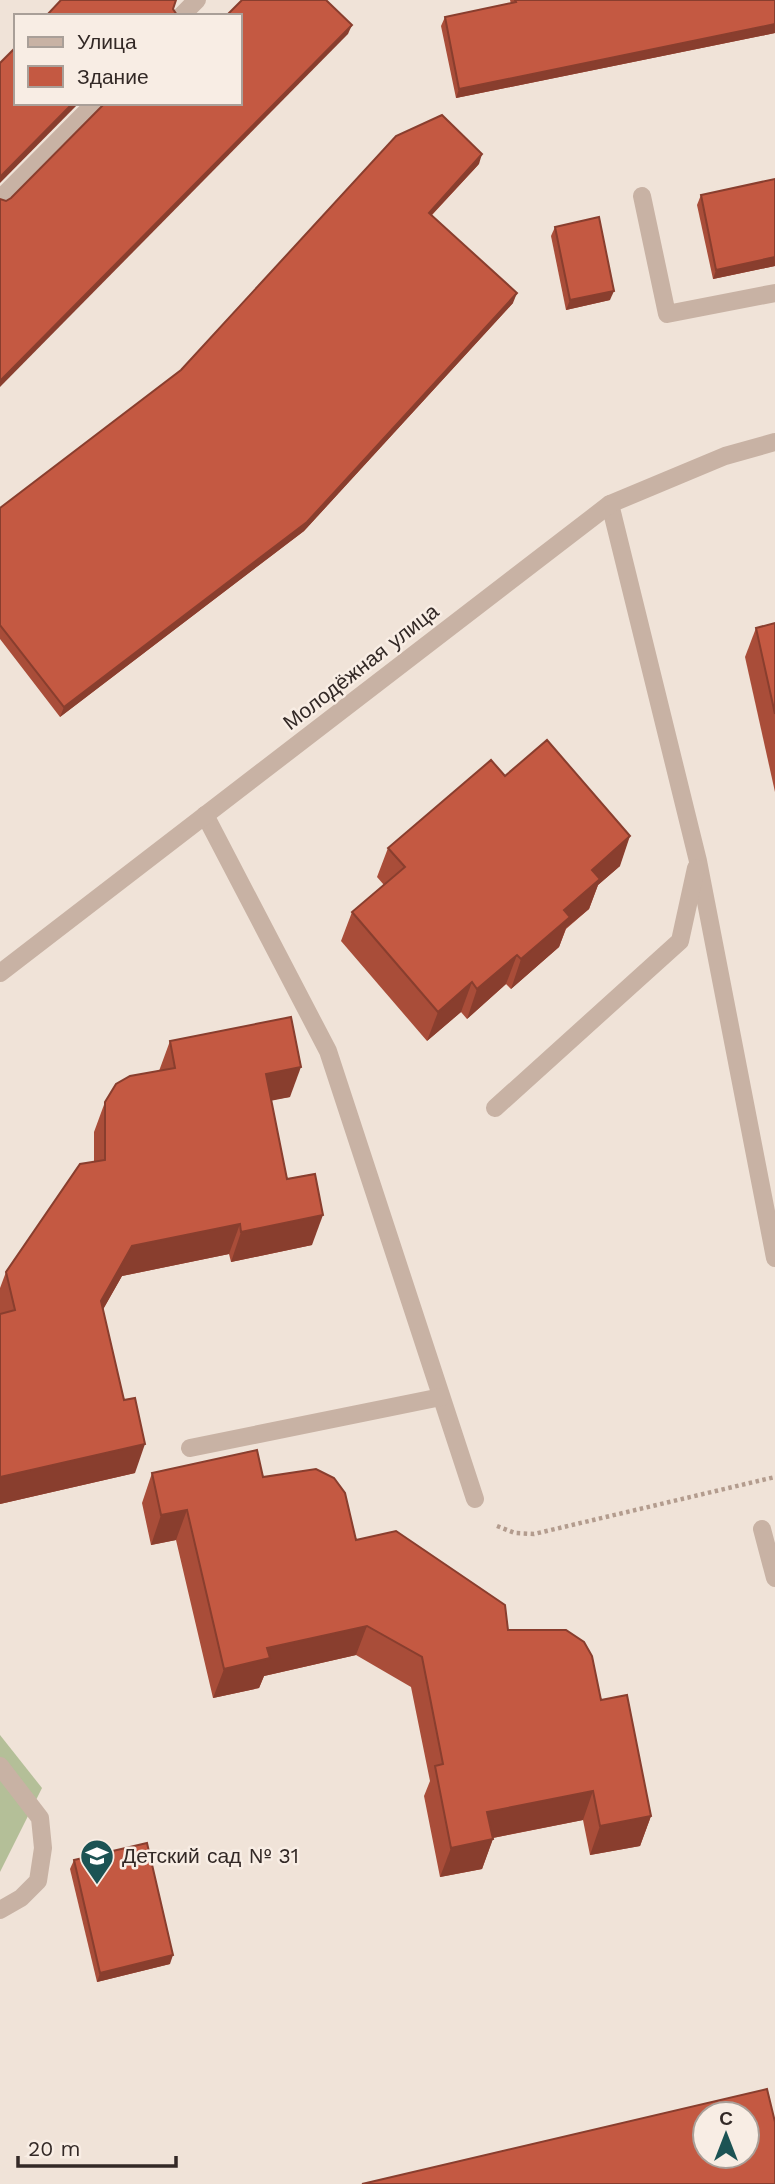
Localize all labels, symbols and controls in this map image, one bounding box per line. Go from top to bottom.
legend [14,14,242,105]
text: Улица [77,29,137,54]
text: Здание [77,64,149,89]
street label: Молодёжная улица [278,598,444,735]
school or university icon: Детский сад № 31 [78,1837,116,1886]
place label: Детский сад № 31 [122,1843,299,1868]
north arrow [691,2100,761,2170]
text: С [719,2107,733,2130]
scale bar [18,2124,175,2168]
text: 20 m [28,2136,80,2161]

